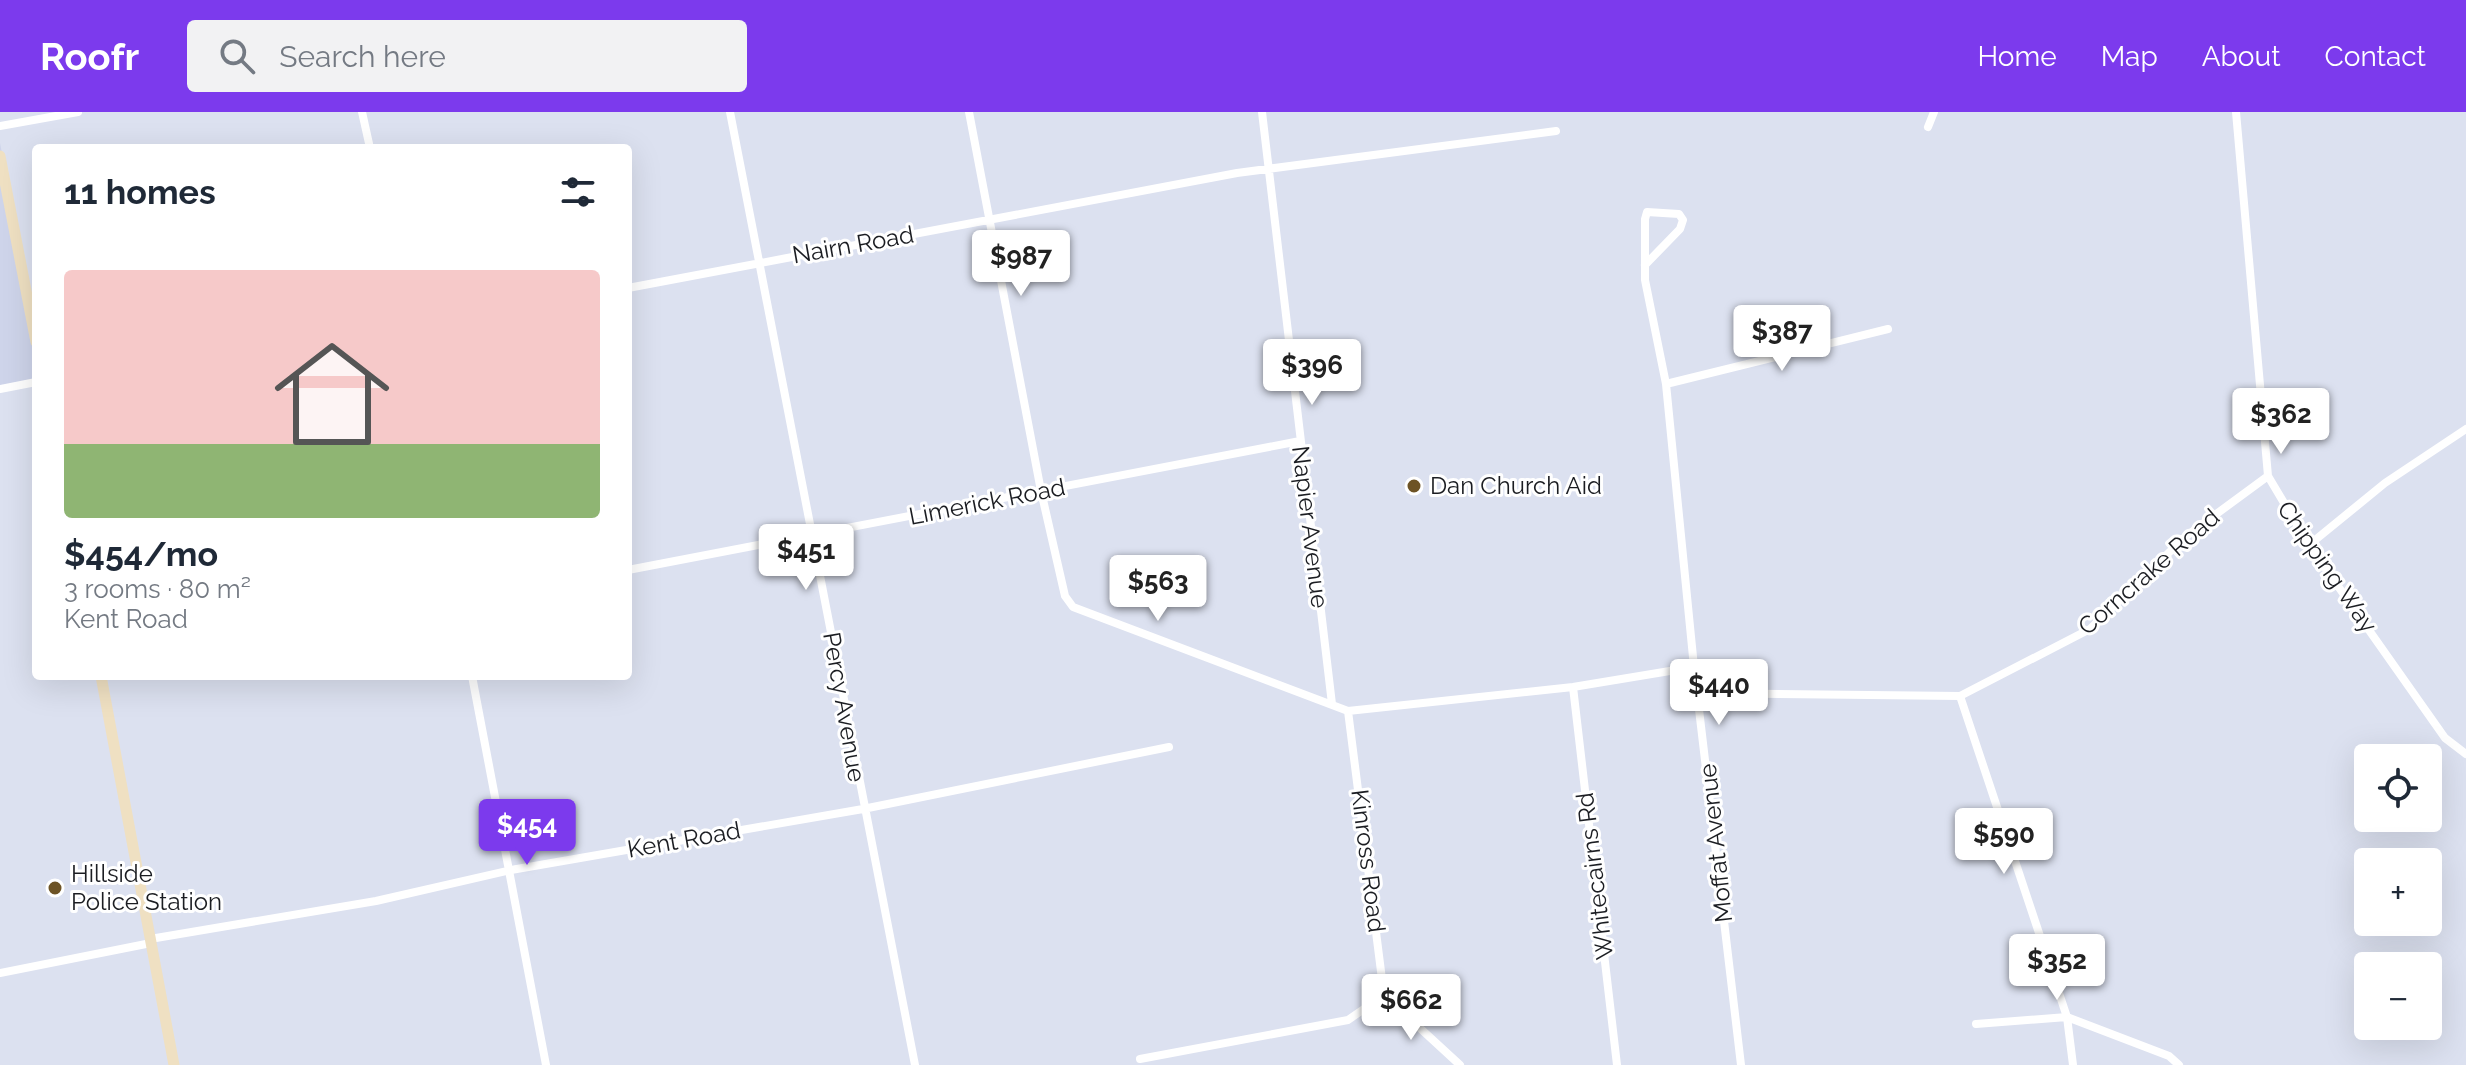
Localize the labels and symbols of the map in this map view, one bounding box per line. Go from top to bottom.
street label: Nairn Road [790,220,916,269]
pin: $987 [974,230,1068,298]
pin: $387 [1735,305,1829,373]
pin: $396 [1265,339,1359,407]
pin: $362 [2234,388,2328,456]
street label: Napier Avenue [1286,444,1335,610]
place label: Dan Church Aid [1430,471,1602,500]
street label: Limerick Road [906,472,1068,531]
marker: Dan Church Aid [1405,477,1423,495]
street label: Chipping Way [2271,495,2384,638]
street label: Corncrake Road [2072,502,2225,641]
pin: $451 [759,524,853,592]
pin: $563 [1111,555,1205,623]
street label: Percy Avenue [817,630,872,784]
pin: $440 [1672,659,1766,727]
street label: Moffat Avenue [1693,762,1738,924]
street label: Kinross Road [1345,788,1392,934]
street label: Whitecairns Rd [1570,791,1619,961]
pin: $454 [480,799,574,867]
pin: $590 [1957,808,2051,876]
street label: Kent Road [625,815,743,864]
place label: Hillside Police Station [71,859,222,916]
marker: Hillside Police Station [46,879,64,897]
pin: $352 [2010,934,2104,1002]
pin: $662 [1364,974,1458,1042]

